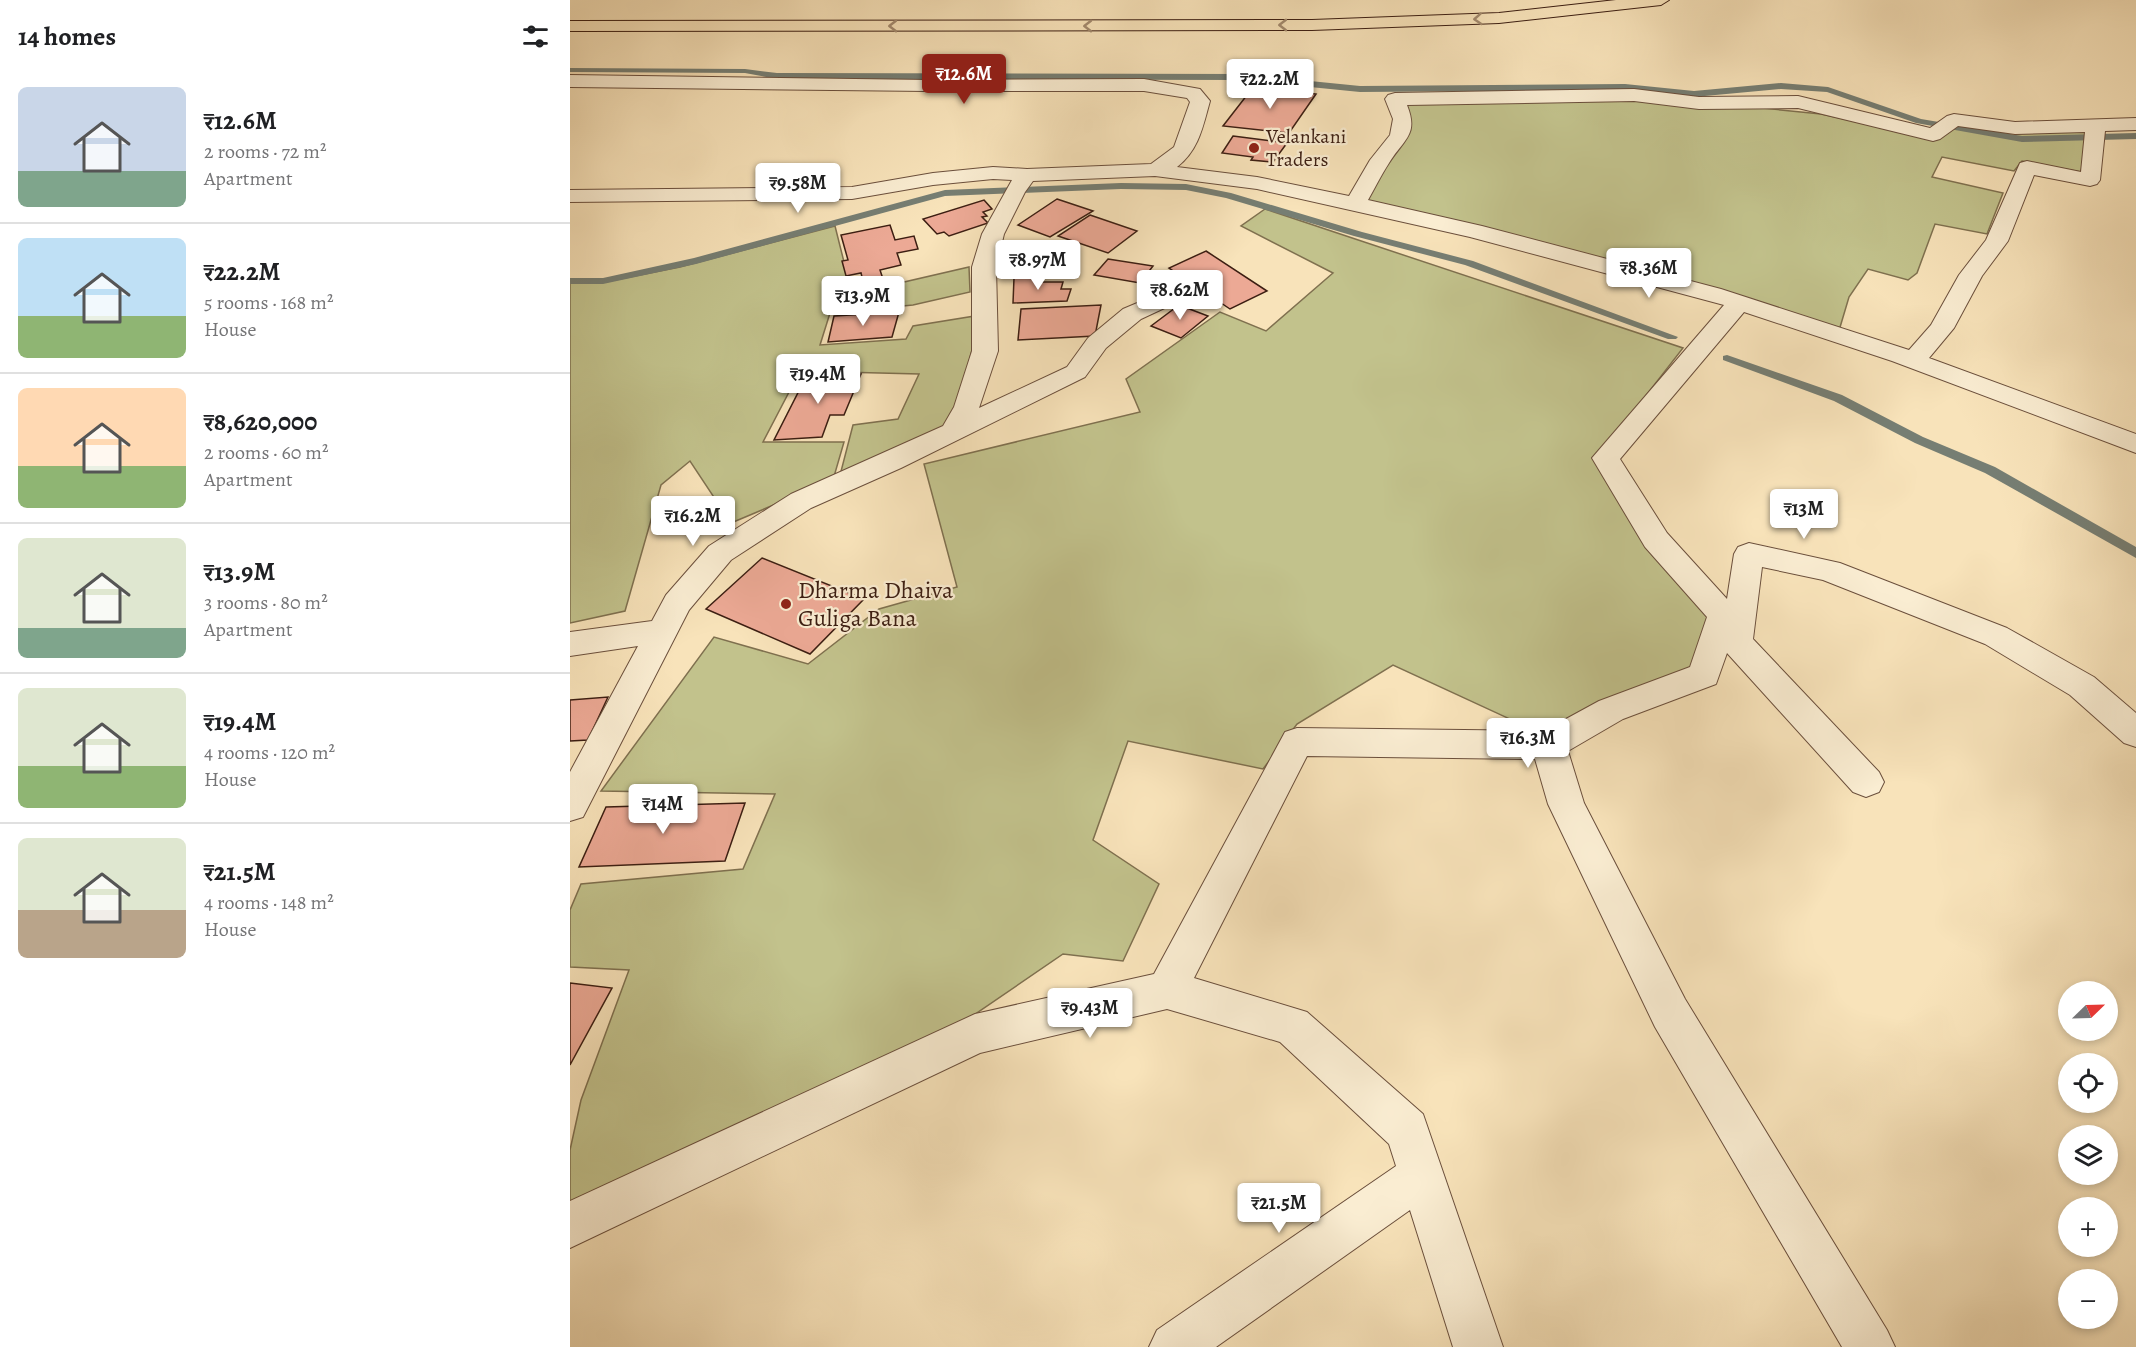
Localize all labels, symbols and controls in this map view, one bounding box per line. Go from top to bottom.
one-way arrow [1473,13,1482,26]
text: 14 homes [18,19,116,54]
one-way arrow [1278,19,1287,31]
icon: filters [519,20,552,53]
one-way arrow [888,20,897,32]
one-way arrow [1083,20,1092,32]
pin: ₹12.6M [915,54,1013,105]
pin: ₹22.2M [1221,59,1319,110]
text: ₹12.6M [936,60,992,87]
text: ₹22.2M [1241,65,1299,92]
text: ₹12.6M [204,103,277,138]
icon: home [66,111,138,183]
place label: Velankani Traders [1265,123,1346,173]
text: 2 rooms · 72 m² [204,138,326,165]
marker: Velankani Traders [1247,141,1261,155]
pin: ₹9.58M [749,163,847,214]
text: Apartment [204,165,293,192]
text: ₹9.58M [769,169,827,196]
pin: ₹8.97M [989,240,1087,291]
text: ₹8.97M [1009,246,1067,273]
pin: ₹8.36M [1600,248,1698,299]
text: ₹22.2M [204,254,280,289]
text: ₹8.36M [1620,254,1678,281]
icon: home [66,262,138,334]
pin: ₹8.62M [1131,270,1229,321]
pin: ₹13.9M [814,276,912,327]
text: ₹8.62M [1151,276,1209,303]
text: ₹13.9M [836,282,890,309]
text: 5 rooms · 168 m² [204,289,333,316]
text: House [204,316,256,343]
pin: ₹19.4M [769,354,867,405]
text: ₹19.4M [790,360,846,387]
text: ₹8,620,000 [204,404,317,439]
icon: home [66,412,138,484]
text: 2 rooms · 60 m² [204,439,328,466]
text: Apartment [204,466,293,493]
pin: ₹13M [1768,489,1840,540]
text: ₹13M [1784,495,1824,522]
pin: ₹16.2M [644,496,742,547]
text: ₹16.2M [665,502,721,529]
text: ₹13.9M [204,554,275,589]
icon: home [66,562,138,634]
place label: Dharma Dhaiva Guliga Bana [798,574,954,634]
text: 3 rooms · 80 m² [204,589,328,616]
marker: Dharma Dhaiva Guliga Bana [779,597,793,611]
text: Apartment [204,616,293,643]
text: ₹19.4M [204,704,276,739]
icon: home [66,712,138,784]
pin: ₹16.3M [1479,718,1577,769]
text: ₹16.3M [1501,724,1555,751]
text: 4 rooms · 120 m² [204,739,335,766]
text: House [204,766,256,793]
pin: ₹14M [627,784,699,835]
text: ₹14M [643,790,683,817]
text: ₹21.5M [204,854,276,889]
icon: home [66,862,138,934]
text: 4 rooms · 148 m² [204,889,334,916]
text: House [204,916,256,943]
north arrow [2058,981,2118,1041]
map controls [2058,981,2118,1329]
pin: ₹9.43M [1041,988,1139,1039]
text: ₹9.43M [1061,994,1119,1021]
button: locate [2058,1053,2118,1113]
button: layers [2058,1125,2118,1185]
pin: ₹21.5M [1230,1183,1328,1234]
text: ₹21.5M [1251,1189,1307,1216]
button: + [2058,1197,2118,1257]
button: − [2058,1269,2118,1329]

